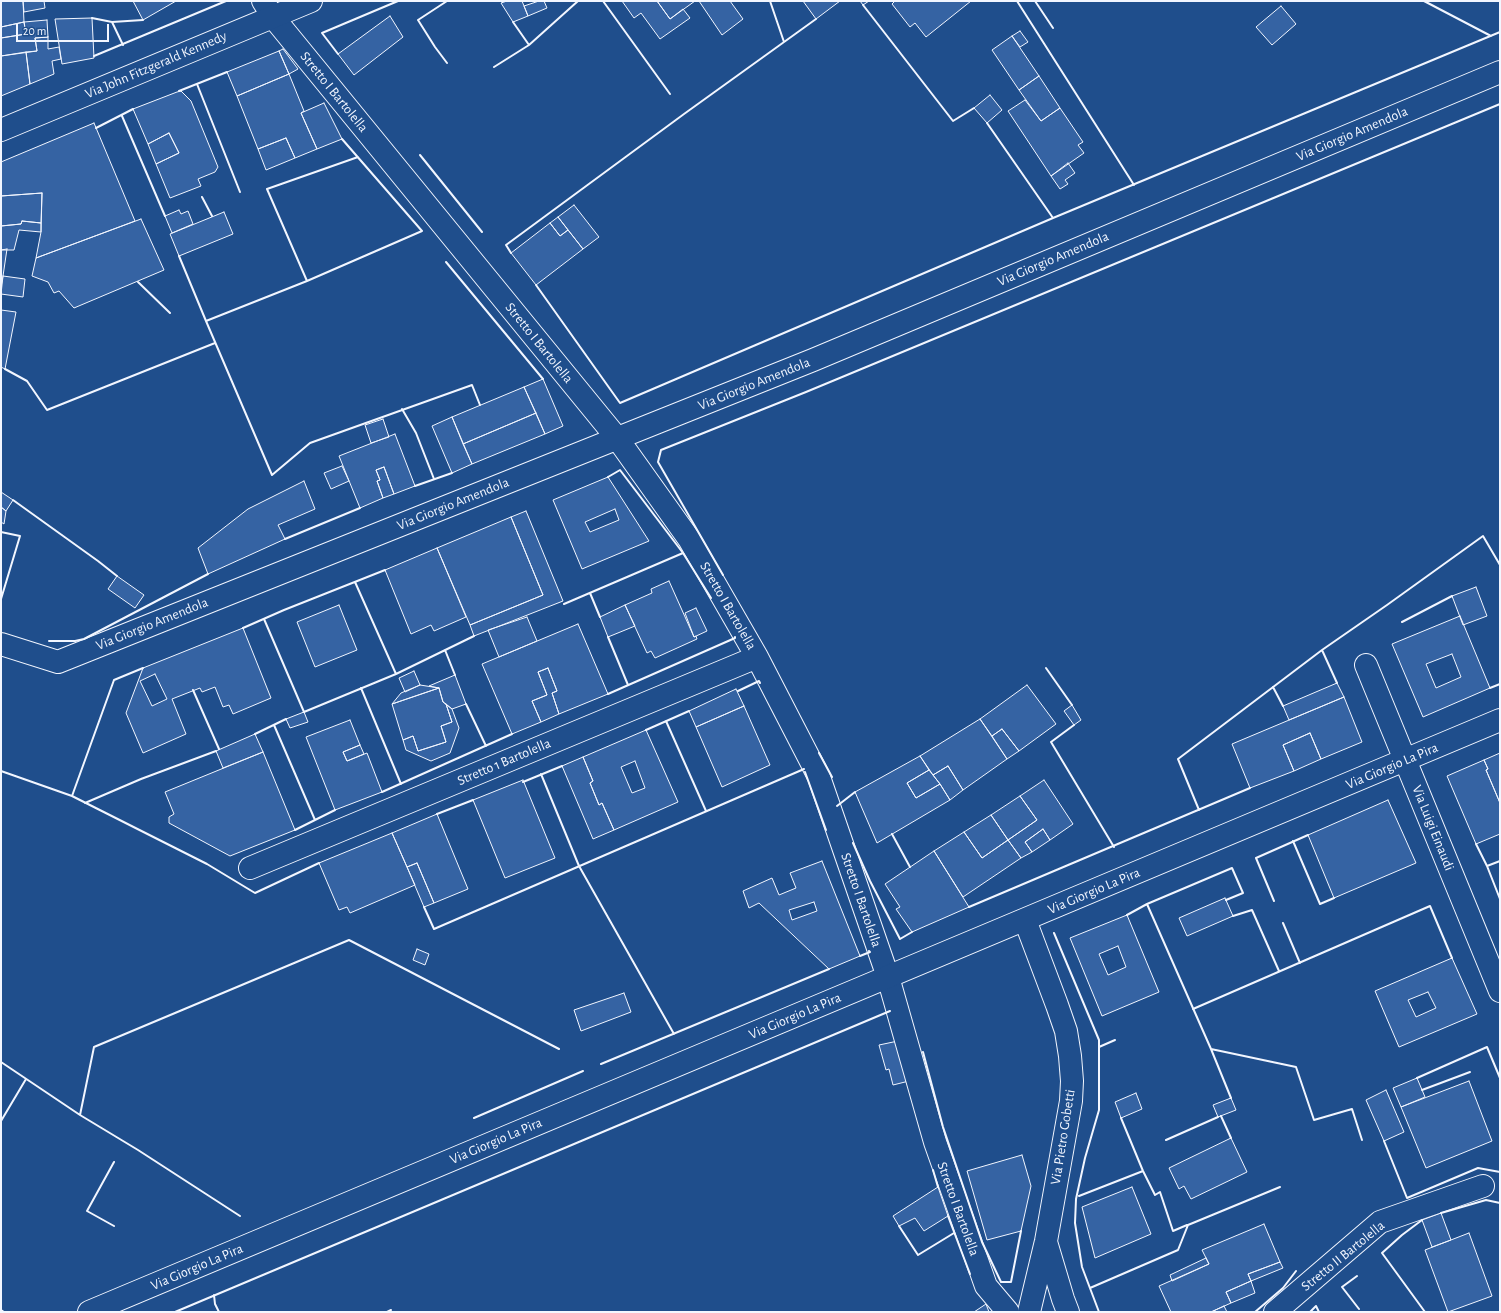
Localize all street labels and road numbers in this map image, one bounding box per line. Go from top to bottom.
street label: Via John Fitzgerald Kennedy [83,28,229,102]
street label: Stretto I Bartolella [296,48,372,136]
street label: Via Giorgio Amendola [1294,103,1410,165]
street label: Via Giorgio Amendola [995,228,1111,290]
street label: Stretto I Bartolella [501,299,577,387]
street label: Via Giorgio Amendola [696,354,812,414]
street label: Via Giorgio Amendola [395,474,511,534]
street label: Stretto I Bartolella [696,559,760,653]
street label: Via Giorgio Amendola [94,594,210,654]
street label: Stretto 1 Bartolella [455,735,553,789]
street label: Via Giorgio La Pira [1343,739,1441,793]
street label: Via Luigi Einaudi [1408,783,1458,873]
street label: Stretto I Bartolella [837,851,885,949]
street label: Via Giorgio La Pira [1045,864,1143,918]
street label: Via Giorgio La Pira [746,989,844,1043]
street label: Via Pietro Gobetti [1047,1088,1079,1186]
street label: Via Giorgio La Pira [447,1114,545,1168]
street label: Stretto I Bartolella [933,1160,983,1258]
street label: Stretto II Bartolella [1298,1217,1388,1295]
street label: Via Giorgio La Pira [148,1240,246,1294]

